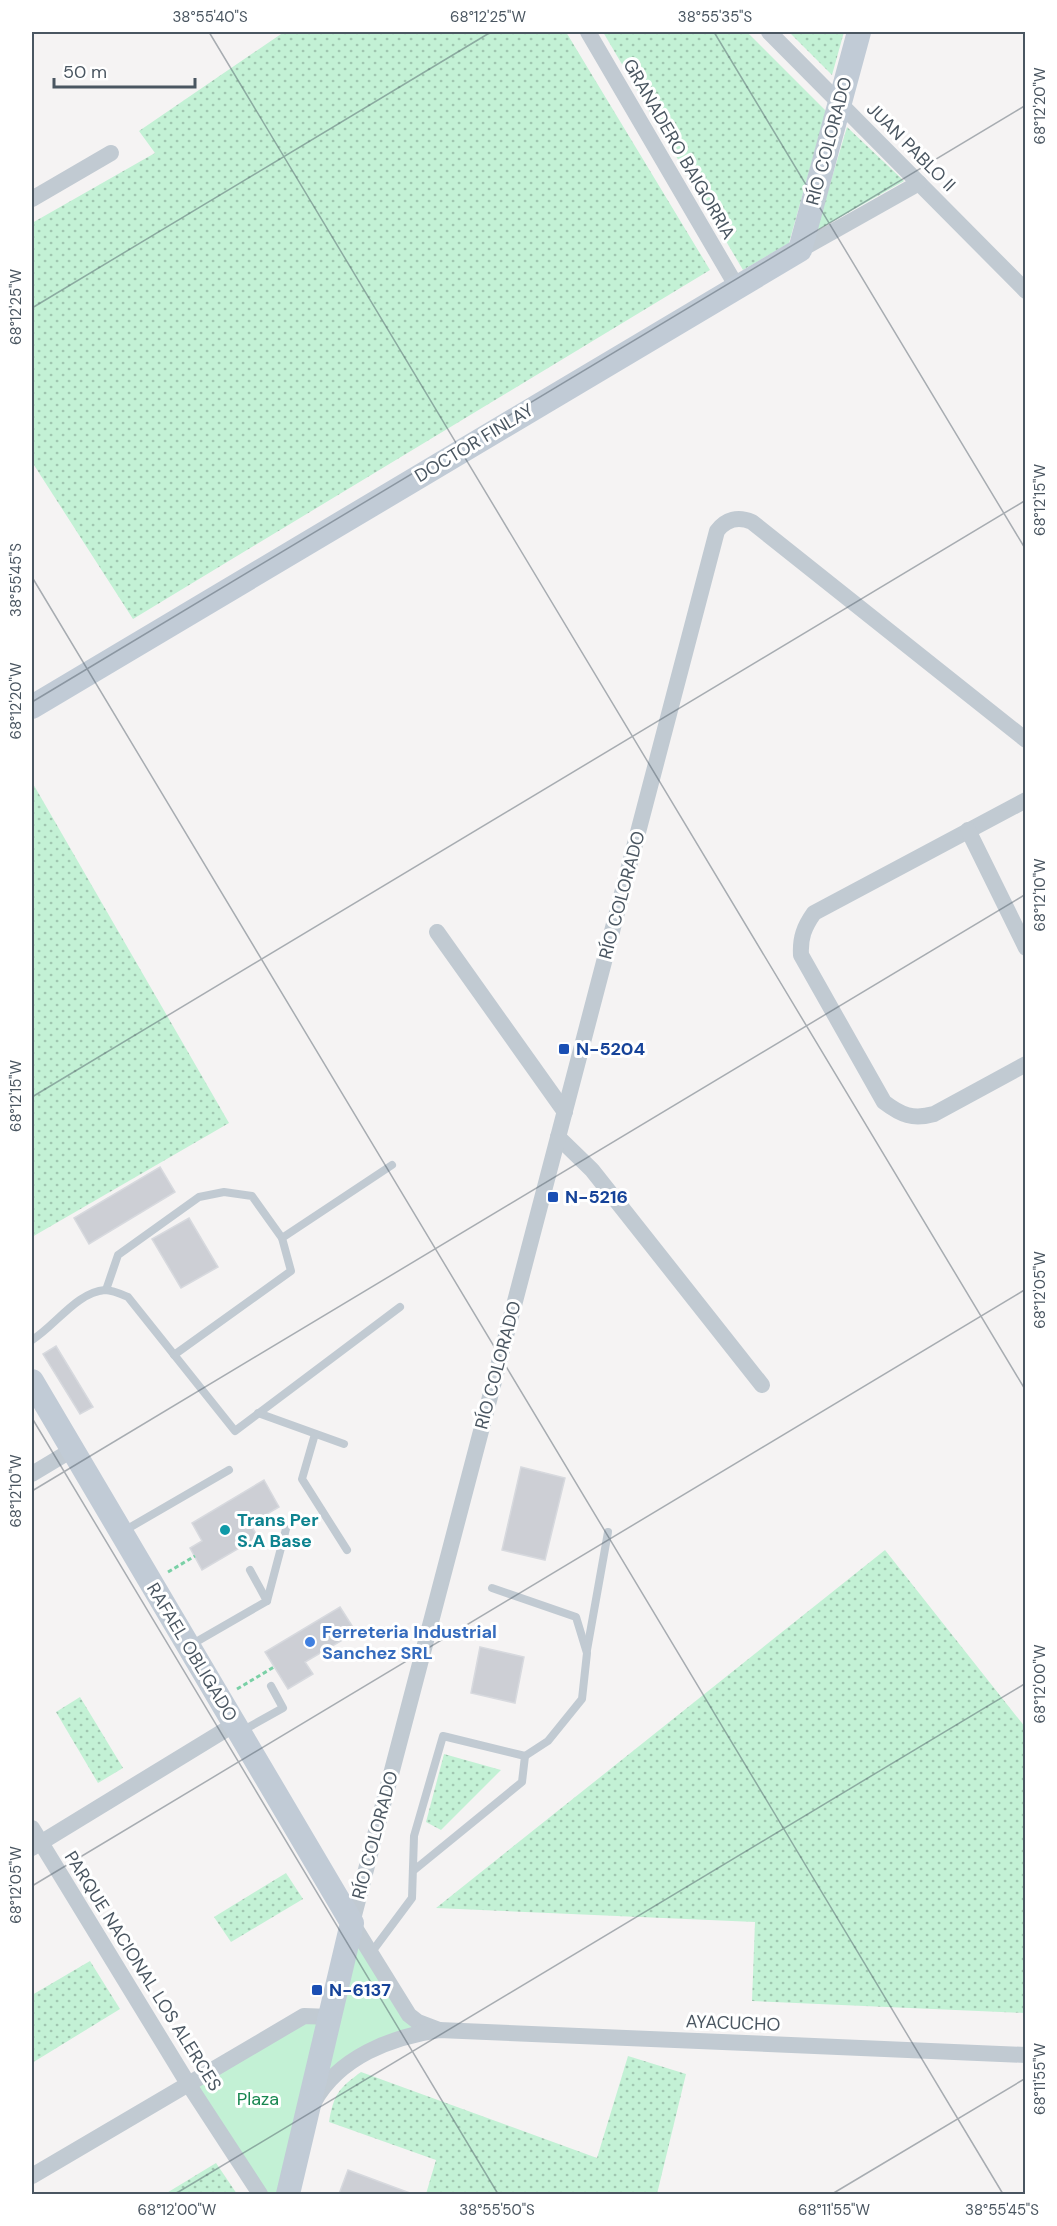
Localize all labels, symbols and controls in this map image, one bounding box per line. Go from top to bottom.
text: 38°55'40"S [172,7,248,27]
text: 68°12'25"W [450,7,526,27]
text: 38°55'35"S [678,7,752,27]
scale bar [54,51,195,89]
street label: GRANADERO BAIGORRIA [617,54,741,244]
text: 50 m [63,60,107,84]
text: 68°12'20"W [1030,67,1050,145]
street label: RÍO COLORADO [800,74,858,208]
street label: JUAN PABLO II [861,97,961,197]
text: 68°12'25"W [6,269,26,345]
street label: DOCTOR FINLAY [410,398,538,488]
text: 68°12'15"W [1030,464,1050,536]
text: 38°55'45"S [6,543,26,617]
text: 68°12'20"W [6,662,26,740]
street label: RÍO COLORADO [593,828,651,962]
text: 68°12'10"W [1030,858,1050,932]
place label: N-5204 [576,1037,646,1061]
marker: N-5204 [557,1042,571,1056]
text: 68°12'15"W [6,1060,26,1132]
place label: N-5216 [565,1185,628,1209]
marker: N-5216 [546,1190,560,1204]
text: 68°12'05"W [1030,1251,1050,1329]
street label: RÍO COLORADO [469,1298,527,1432]
text: 68°12'10"W [6,1454,26,1528]
place label: Trans Per S.A Base [237,1508,319,1553]
marker: Trans Per S.A Base [218,1523,232,1537]
street label: RAFAEL OBLIGADO [141,1578,243,1726]
place label: Ferreteria Industrial Sanchez SRL [322,1620,497,1665]
marker: Ferreteria Industrial Sanchez SRL [303,1635,317,1649]
text: 68°12'00"W [1030,1644,1050,1723]
street label: RÍO COLORADO [346,1768,404,1902]
text: 68°12'05"W [6,1846,26,1924]
street label: PARQUE NACIONAL LOS ALERCES [59,1846,227,2096]
place label: N-6137 [329,1978,391,2002]
marker: N-6137 [310,1983,324,1997]
street label: AYACUCHO [685,2009,781,2037]
text: 68°11'55"W [1030,2043,1050,2115]
park label: Plaza [237,2087,279,2111]
text: 68°12'00"W [138,2200,217,2220]
text: 38°55'50"S [459,2200,535,2220]
text: 68°11'55"W [798,2200,870,2220]
text: 38°55'45"S [965,2200,1039,2220]

